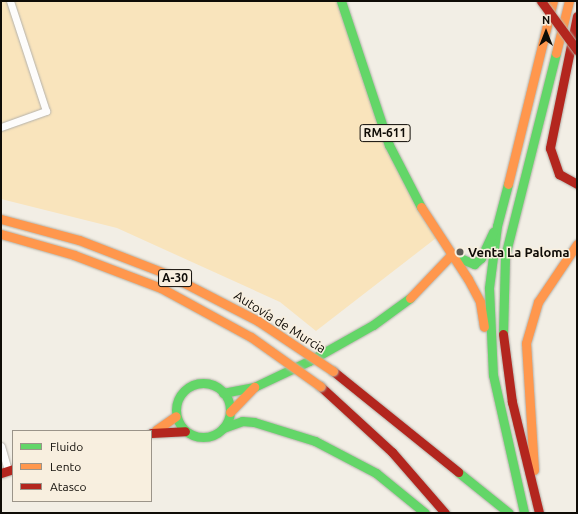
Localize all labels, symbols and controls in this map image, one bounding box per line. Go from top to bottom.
north arrow [526,12,566,52]
text: N [542,14,550,26]
road number: RM-611 [359,123,411,143]
place label: Venta La Paloma [468,244,570,260]
marker: Venta La Paloma [455,247,465,257]
road number: A-30 [158,268,192,288]
street label: Autovía de Murcia [231,288,329,356]
legend [12,430,152,502]
text: Fluido [50,440,83,453]
text: Lento [50,460,81,473]
text: Atasco [50,480,86,493]

